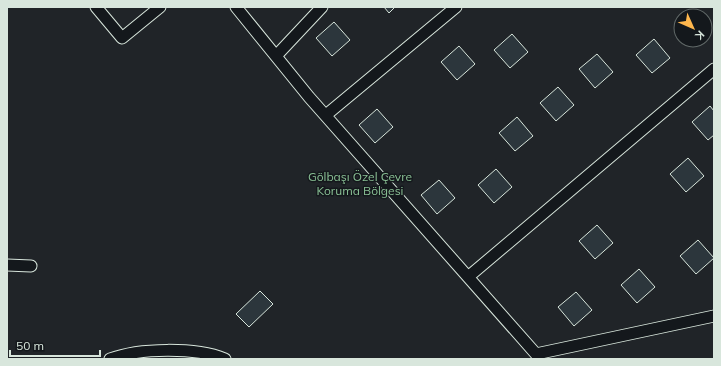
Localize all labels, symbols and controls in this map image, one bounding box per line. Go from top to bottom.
north arrow [673,8,713,48]
text: K [692,28,708,43]
park label: Gölbaşı Özel Çevre Koruma Bölgesi [308,169,412,198]
scale bar [10,332,100,358]
text: 50 m [16,338,44,353]

